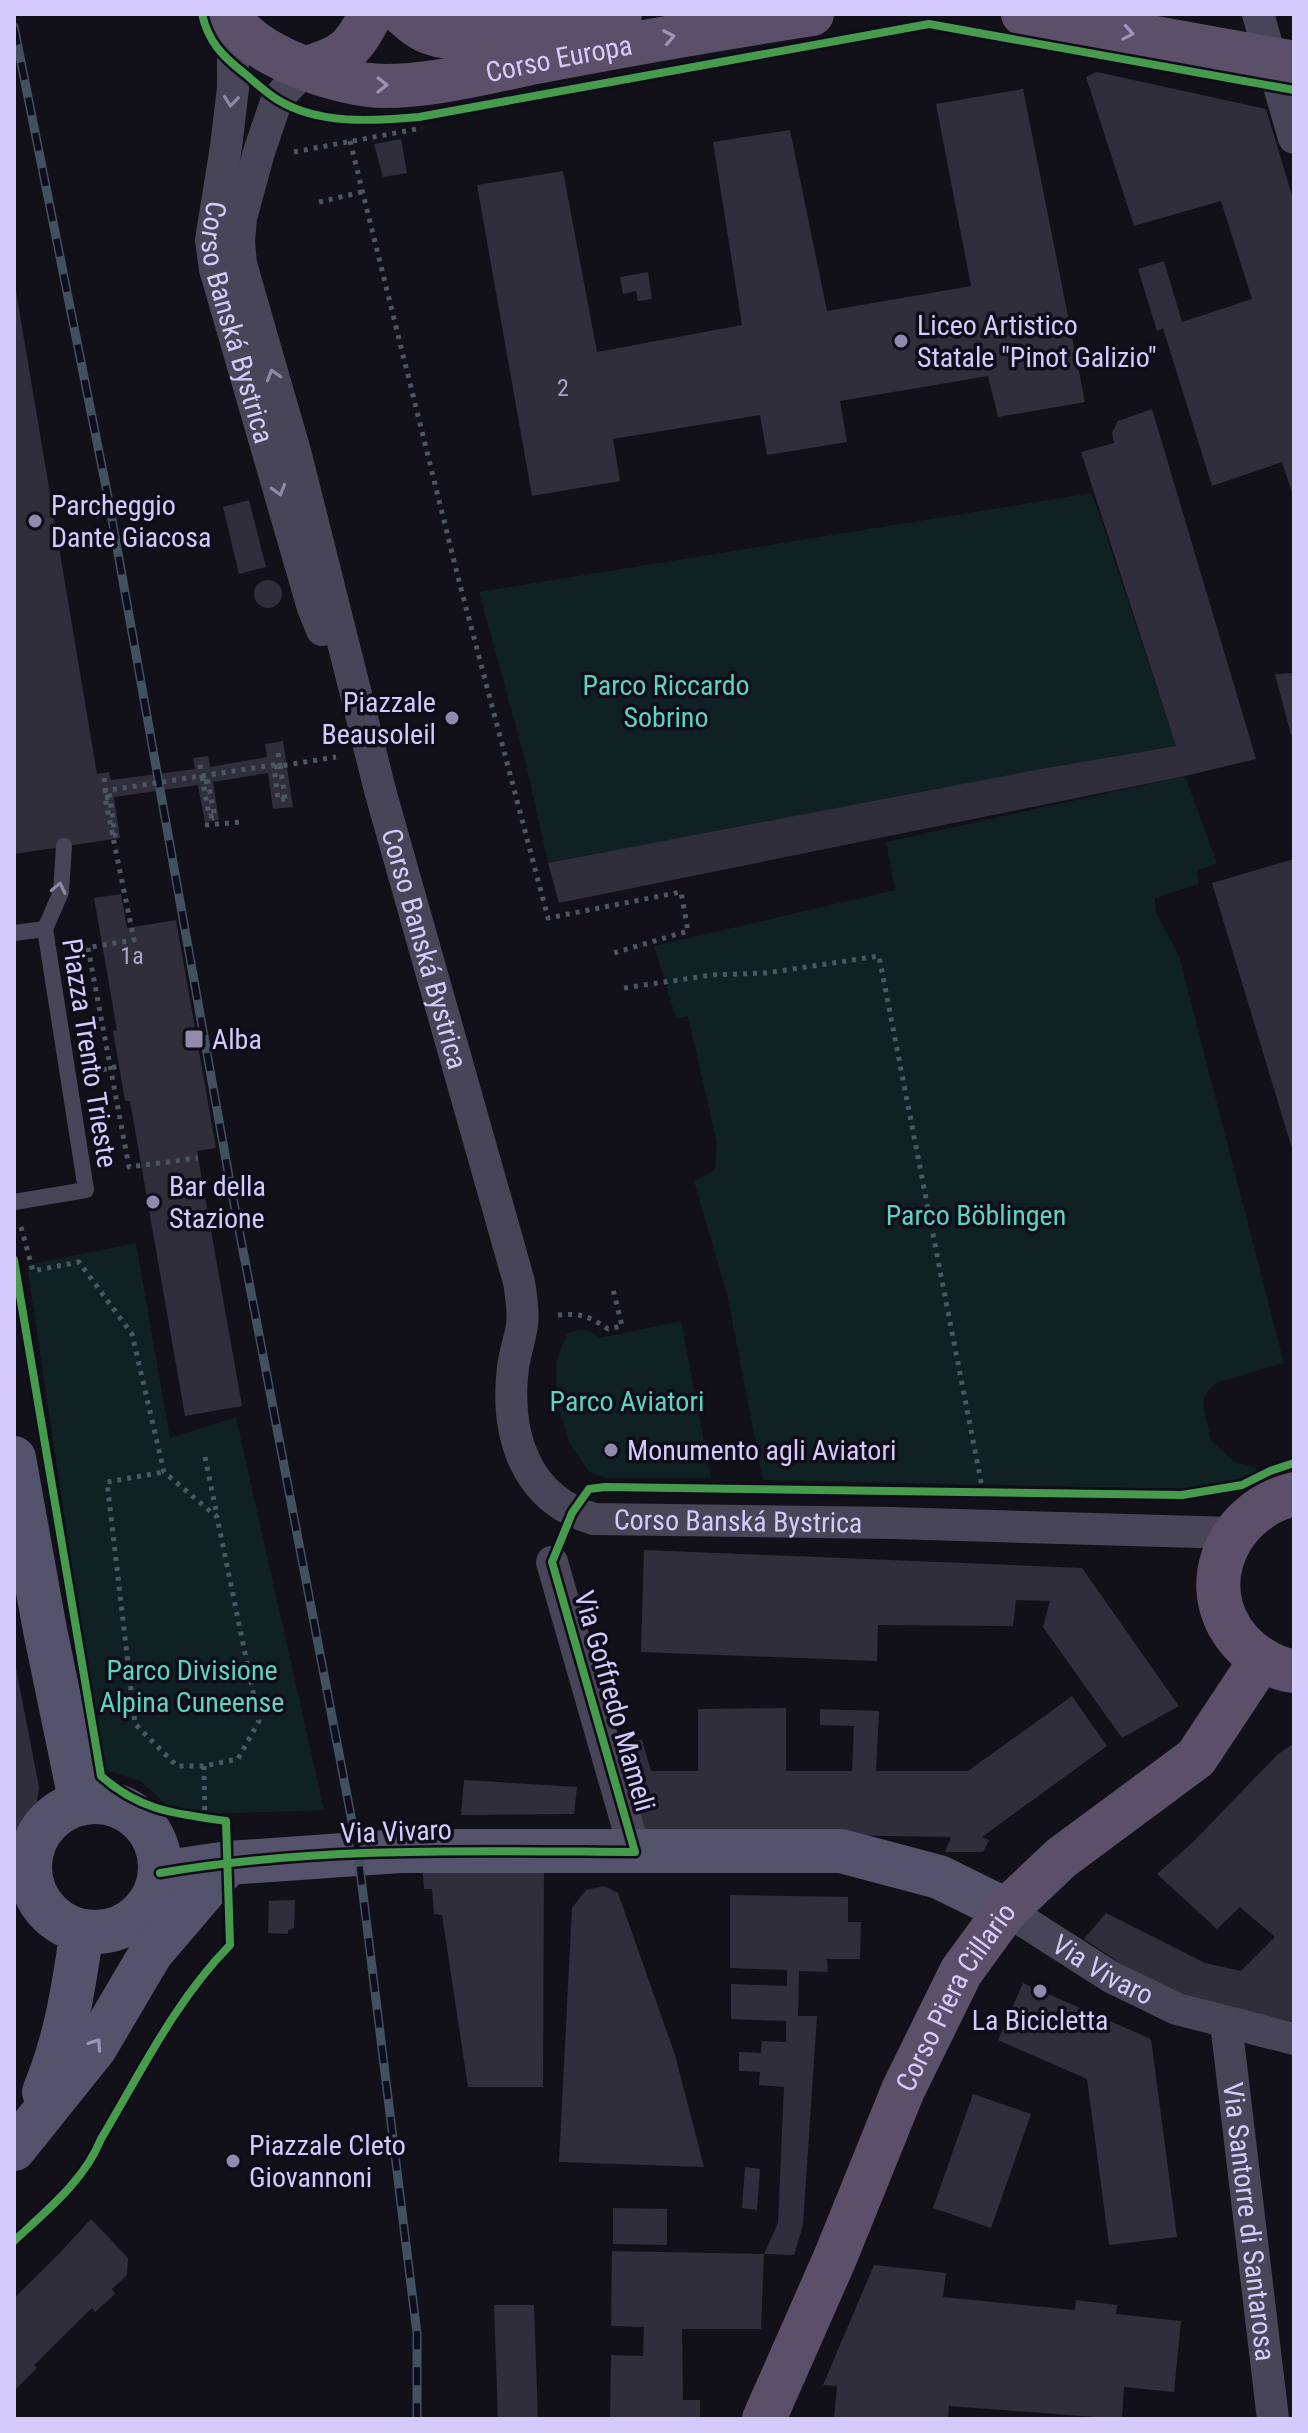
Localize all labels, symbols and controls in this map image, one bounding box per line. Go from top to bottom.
one-way arrow [1121,23,1135,40]
street label: Corso Europa [483,28,635,89]
one-way arrow [662,29,676,46]
one-way arrow [376,76,389,93]
one-way arrow [223,95,240,108]
street label: Corso Banská Bystrica [194,199,280,447]
place label: Liceo Artistico Statale "Pinot Galizio" [917,309,1157,374]
marker: Liceo Artistico Statale "Pinot Galizio" [892,332,910,350]
one-way arrow [266,368,282,382]
house number: 2 [557,374,569,402]
one-way arrow [270,482,286,496]
place label: Parcheggio Dante Giacosa [51,489,211,554]
marker: Parcheggio Dante Giacosa [26,512,44,530]
park label: Parco Riccardo Sobrino [582,669,750,734]
place label: Piazzale Beausoleil [321,686,436,751]
marker: Piazzale Beausoleil [443,709,461,727]
street label: Corso Banská Bystrica [375,825,474,1073]
one-way arrow [50,882,67,896]
street label: Piazza Trento Trieste [55,936,124,1170]
house number: 1a [120,942,144,970]
place label: Alba [212,1023,262,1056]
marker: Alba [183,1028,205,1050]
place label: Bar della Stazione [169,1170,266,1235]
marker: Bar della Stazione [144,1193,162,1211]
park label: Parco Böblingen [886,1199,1066,1232]
park label: Parco Aviatori [550,1385,704,1418]
place label: Monumento agli Aviatori [627,1434,896,1467]
marker: Monumento agli Aviatori [602,1441,620,1459]
street label: Corso Banská Bystrica [614,1503,863,1540]
street label: Via Goffredo Mameli [567,1587,662,1815]
park label: Parco Divisione Alpina Cuneense [100,1654,284,1719]
street label: Via Vivaro [340,1813,452,1850]
street label: Corso Piera Cillario [889,1897,1023,2097]
street label: Via Vivaro [1046,1928,1159,2012]
marker: La Bicicletta [1031,1982,1049,2000]
place label: La Bicicletta [972,2004,1108,2037]
one-way arrow [86,2039,101,2053]
street label: Via Santorre di Santarosa [1216,2080,1282,2363]
place label: Piazzale Cleto Giovannoni [249,2129,406,2194]
marker: Piazzale Cleto Giovannoni [224,2152,242,2170]

